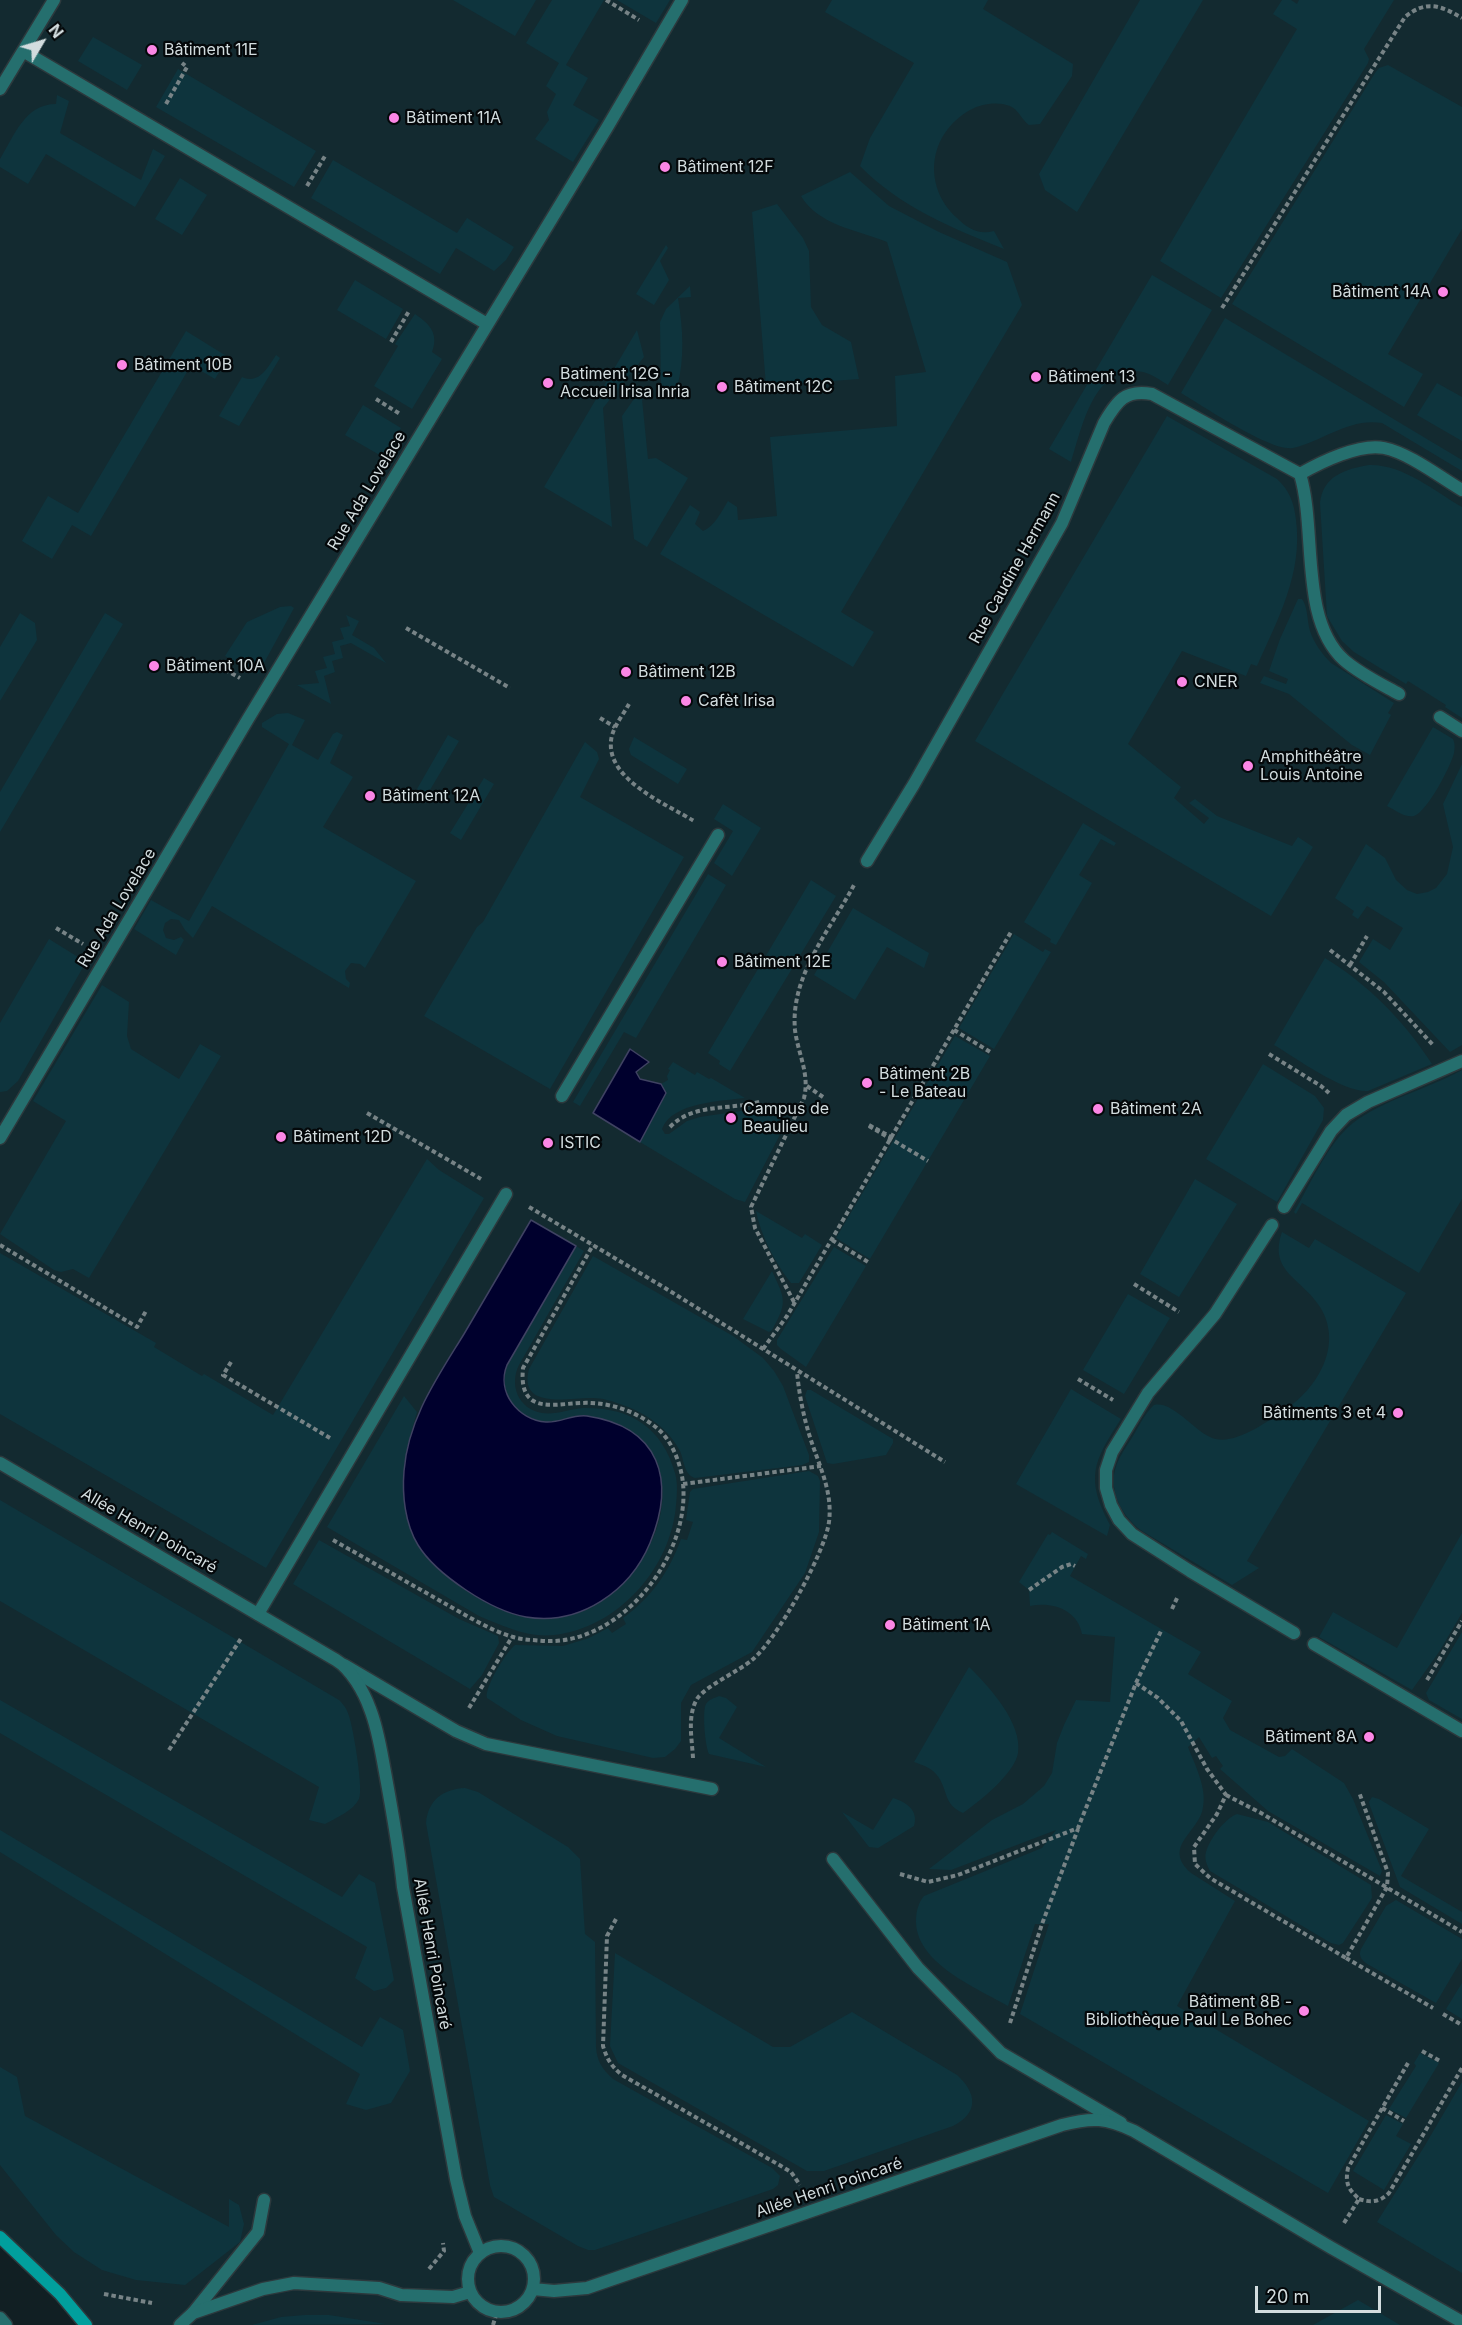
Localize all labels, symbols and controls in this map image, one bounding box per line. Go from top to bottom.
north arrow [12,12,72,72]
text: N [45,20,68,42]
place label: Bâtiment 11E [164,40,258,60]
marker: Bâtiment 11E [145,43,159,57]
place label: Bâtiment 11A [406,108,501,128]
marker: Bâtiment 11A [387,111,401,125]
place label: Bâtiment 12F [677,157,774,177]
marker: Bâtiment 12F [658,160,672,174]
place label: Bâtiment 14A [1332,282,1431,302]
marker: Bâtiment 14A [1436,285,1450,299]
place label: Bâtiment 10B [134,355,232,375]
marker: Bâtiment 10B [115,358,129,372]
place label: Batiment 12G - Accueil Irisa Inria [560,364,690,402]
place label: Bâtiment 13 [1048,367,1135,387]
marker: Bâtiment 13 [1029,370,1043,384]
marker: Batiment 12G - Accueil Irisa Inria [541,376,555,390]
place label: Bâtiment 12C [734,377,833,397]
marker: Bâtiment 12C [715,380,729,394]
street label: Rue Ada Lovelace [324,428,410,554]
street label: Rue Caudine Hermann [965,489,1065,647]
place label: Bâtiment 10A [166,656,265,676]
marker: Bâtiment 10A [147,659,161,673]
place label: Bâtiment 12B [638,662,736,682]
marker: Bâtiment 12B [619,665,633,679]
place label: CNER [1194,672,1238,692]
marker: CNER [1175,675,1189,689]
place label: Cafèt Irisa [698,691,775,711]
marker: Cafèt Irisa [679,694,693,708]
place label: Amphithéâtre Louis Antoine [1260,747,1363,785]
marker: Amphithéâtre Louis Antoine [1241,759,1255,773]
place label: Bâtiment 12A [382,786,480,806]
marker: Bâtiment 12A [363,789,377,803]
street label: Rue Ada Lovelace [74,845,160,971]
place label: Bâtiment 12E [734,952,831,972]
marker: Bâtiment 12E [715,955,729,969]
place label: Bâtiment 2B - Le Bateau [879,1064,970,1102]
marker: Bâtiment 2B - Le Bateau [860,1076,874,1090]
place label: Campus de Beaulieu [743,1099,829,1137]
place label: Bâtiment 2A [1110,1099,1202,1119]
marker: Bâtiment 2A [1091,1102,1105,1116]
marker: Campus de Beaulieu [724,1111,738,1125]
place label: Bâtiment 12D [293,1127,392,1147]
marker: Bâtiment 12D [274,1130,288,1144]
place label: ISTIC [560,1133,601,1153]
marker: ISTIC [541,1136,555,1150]
place label: Bâtiments 3 et 4 [1263,1403,1386,1423]
marker: Bâtiments 3 et 4 [1391,1406,1405,1420]
street label: Allée Henri Poincaré [78,1484,220,1578]
place label: Bâtiment 1A [902,1615,991,1635]
marker: Bâtiment 1A [883,1618,897,1632]
place label: Bâtiment 8A [1265,1727,1357,1747]
marker: Bâtiment 8A [1362,1730,1376,1744]
street label: Allée Henri Poincaré [409,1877,455,2031]
place label: Bâtiment 8B - Bibliothèque Paul Le Bohec [1086,1992,1292,2030]
marker: Bâtiment 8B - Bibliothèque Paul Le Bohec [1297,2004,1311,2018]
street label: Allée Henri Poincaré [753,2154,905,2222]
scale bar [1258,2274,1384,2312]
text: 20 m [1266,2286,1309,2307]

